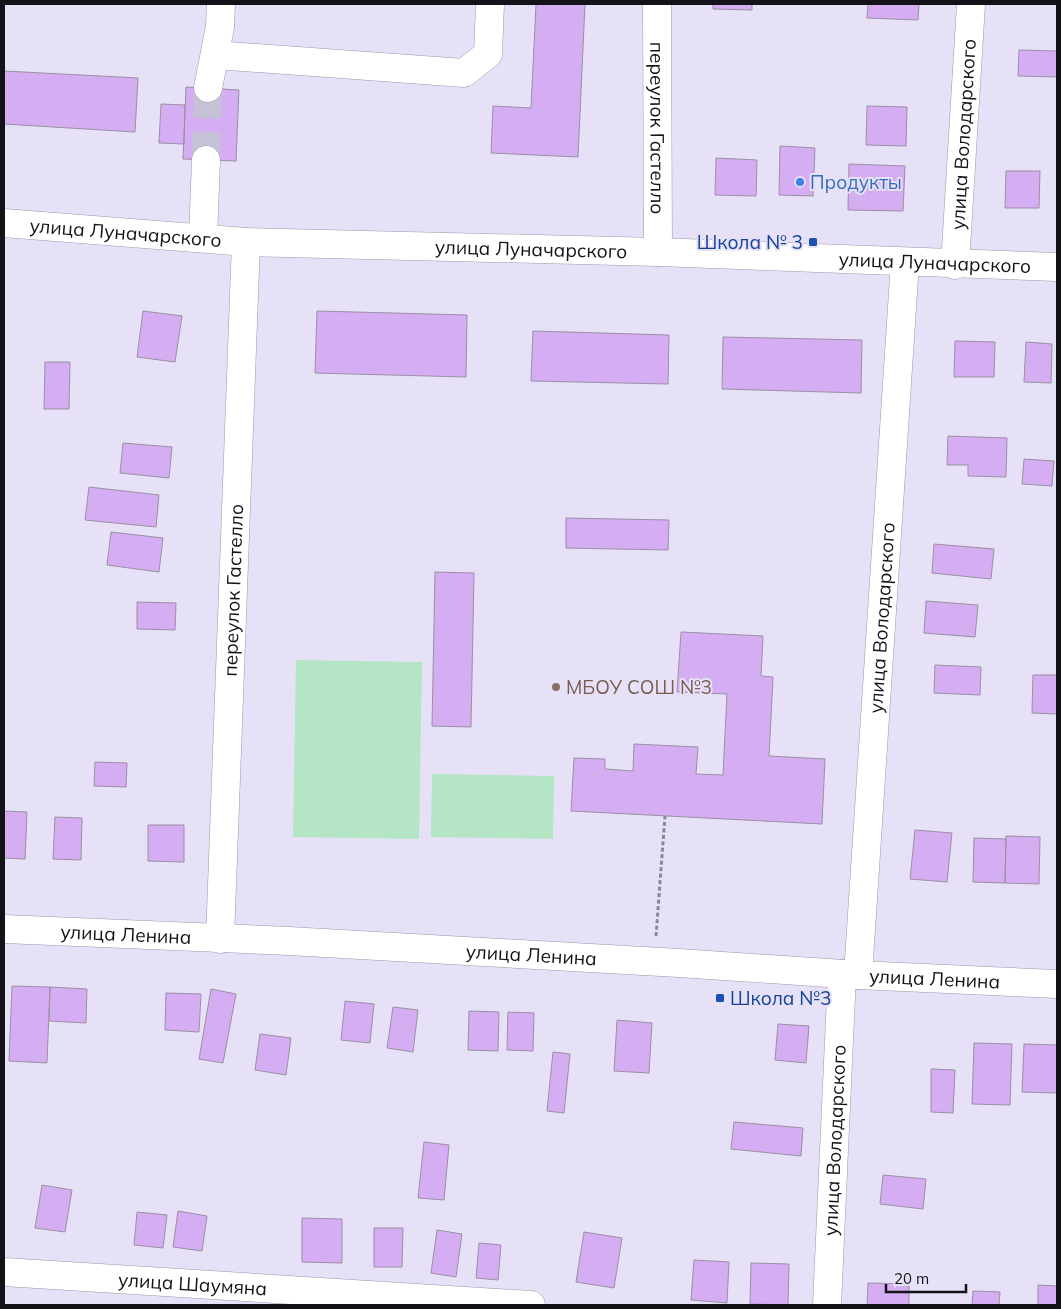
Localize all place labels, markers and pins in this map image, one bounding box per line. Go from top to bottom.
place label: Продукты [810,170,902,194]
marker: Продукты [794,176,806,188]
place label: Школа № 3 [697,230,803,254]
marker: Школа № 3 [807,236,819,248]
place label: МБОУ СОШ №3 [566,675,712,699]
marker: МБОУ СОШ №3 [550,681,562,693]
place label: Школа №3 [730,986,831,1010]
marker: Школа №3 [714,992,726,1004]

